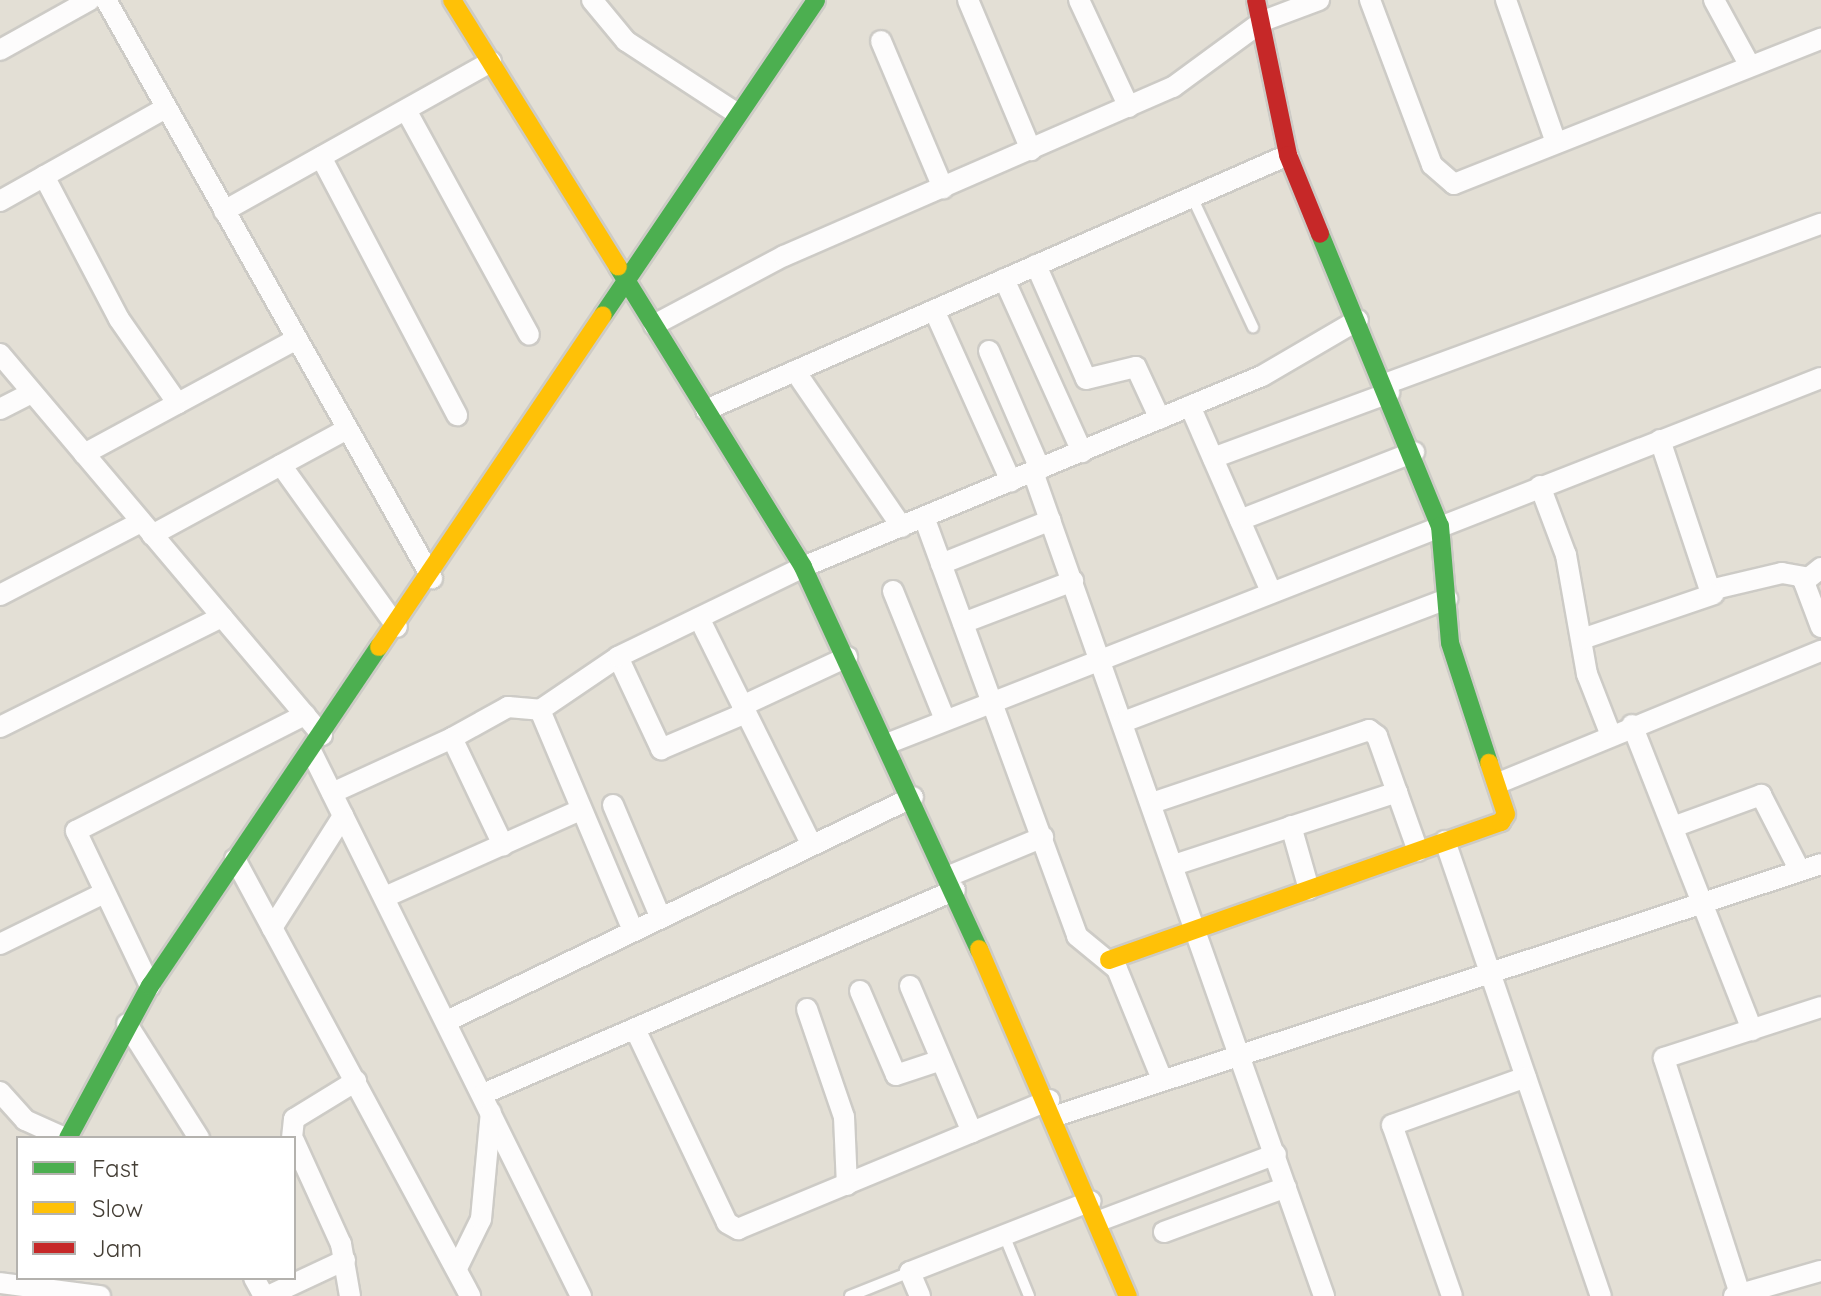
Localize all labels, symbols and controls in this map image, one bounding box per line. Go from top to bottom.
legend [16,1136,296,1280]
text: Fast [92,1153,139,1183]
text: Slow [92,1193,143,1223]
text: Jam [92,1233,142,1263]

